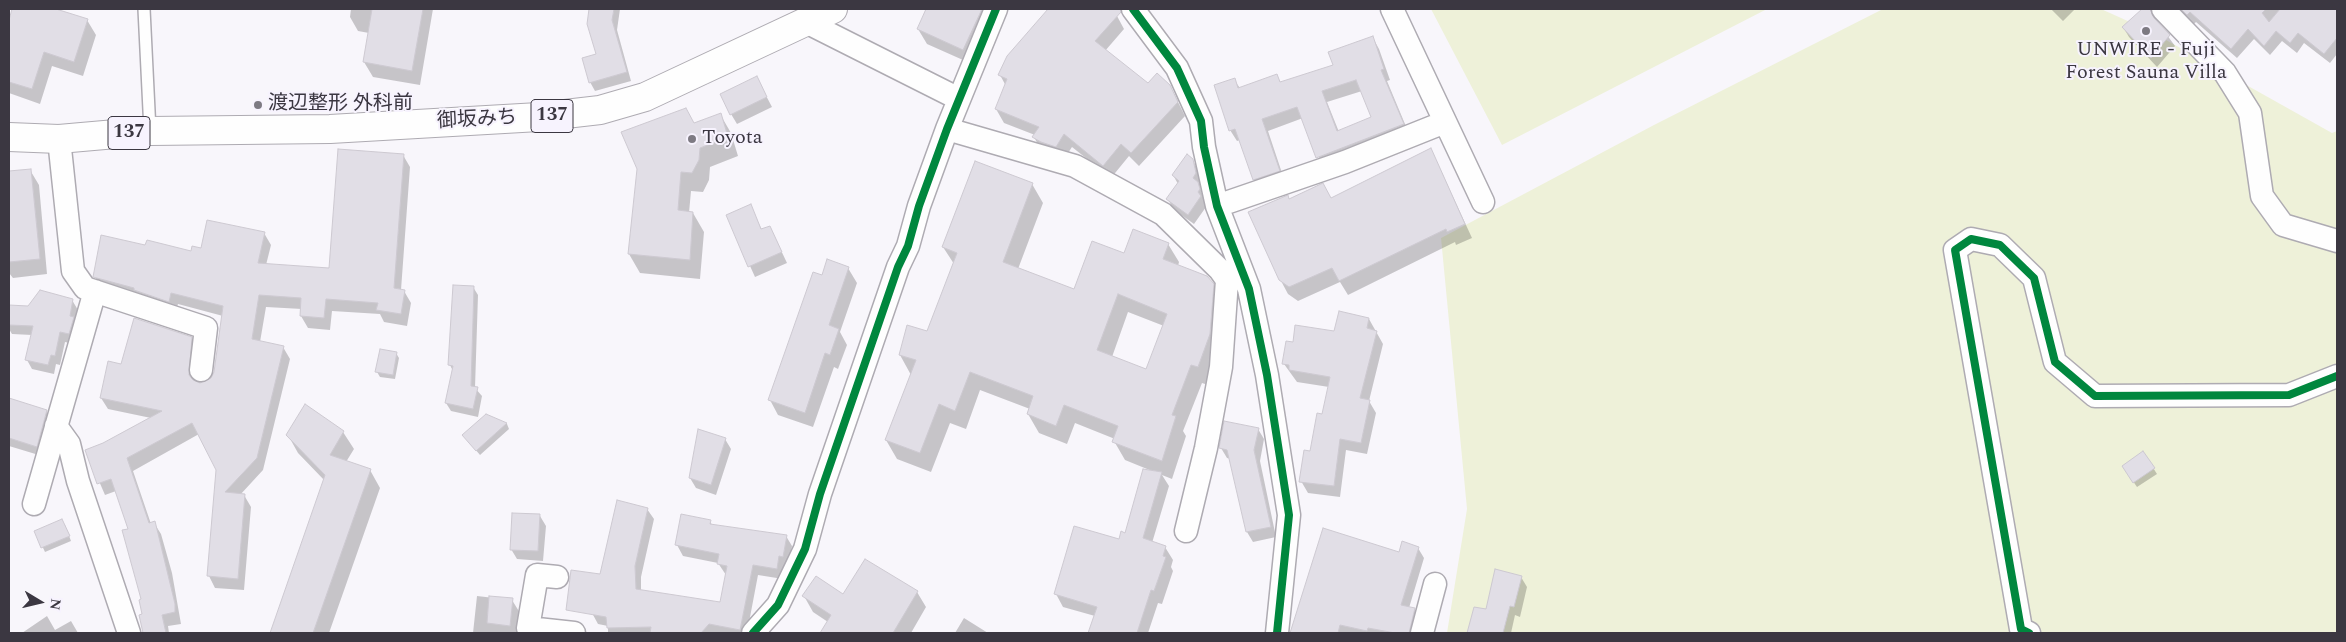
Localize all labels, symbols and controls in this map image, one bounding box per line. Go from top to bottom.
marker: UNWIRE - Fuji Forest Sauna Villa [2140,25,2152,37]
place label: UNWIRE - Fuji Forest Sauna Villa [2065,39,2227,86]
place label: 渡辺整形 外科前 [268,93,413,117]
marker: 渡辺整形 外科前 [252,99,264,111]
road number: 137 [531,100,573,132]
street label: 御坂みち [436,107,518,135]
road number: 137 [108,116,150,150]
place label: Toyota [702,127,763,151]
marker: Toyota [686,133,698,145]
north arrow [15,577,65,627]
text: N [44,597,67,612]

